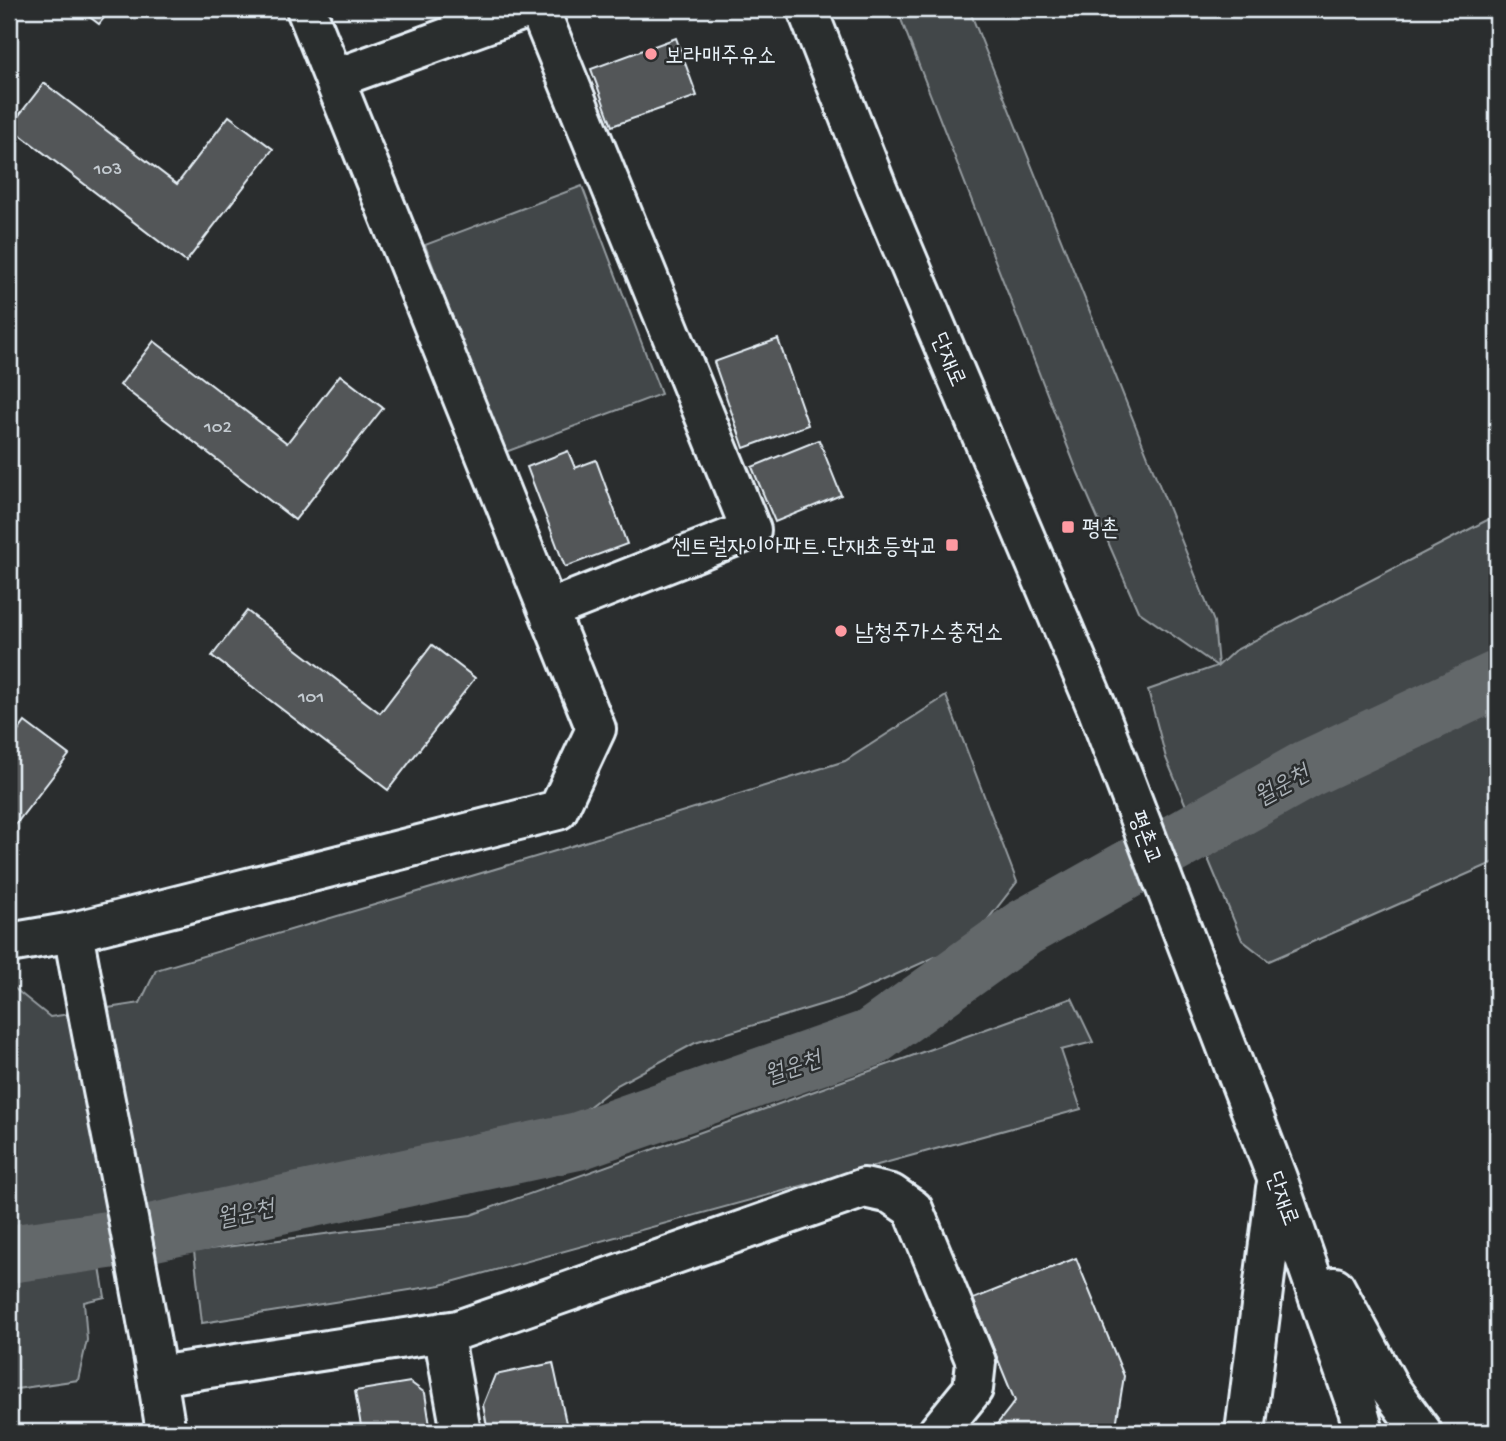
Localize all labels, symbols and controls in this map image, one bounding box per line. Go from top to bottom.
place label: 보라매주유소 [665,44,776,71]
marker: 보라매주유소 [643,46,659,62]
house number: 103 [93,159,122,182]
street label: 단재로 [924,330,970,391]
house number: 102 [203,417,232,440]
place label: 평촌 [1082,517,1119,544]
marker: 평촌 [1060,519,1076,535]
place label: 센트럴자이아파트.단재초등학교 [672,535,938,562]
marker: 센트럴자이아파트.단재초등학교 [944,537,960,553]
place label: 남청주가스충전소 [855,621,1003,648]
marker: 남청주가스충전소 [833,623,849,639]
house number: 101 [297,687,324,710]
water label: 월운천 [1250,759,1317,814]
street label: 평촌교 [1121,807,1166,869]
water label: 월운천 [761,1045,828,1092]
street label: 단재로 [1259,1168,1303,1230]
water label: 월운천 [214,1195,280,1236]

